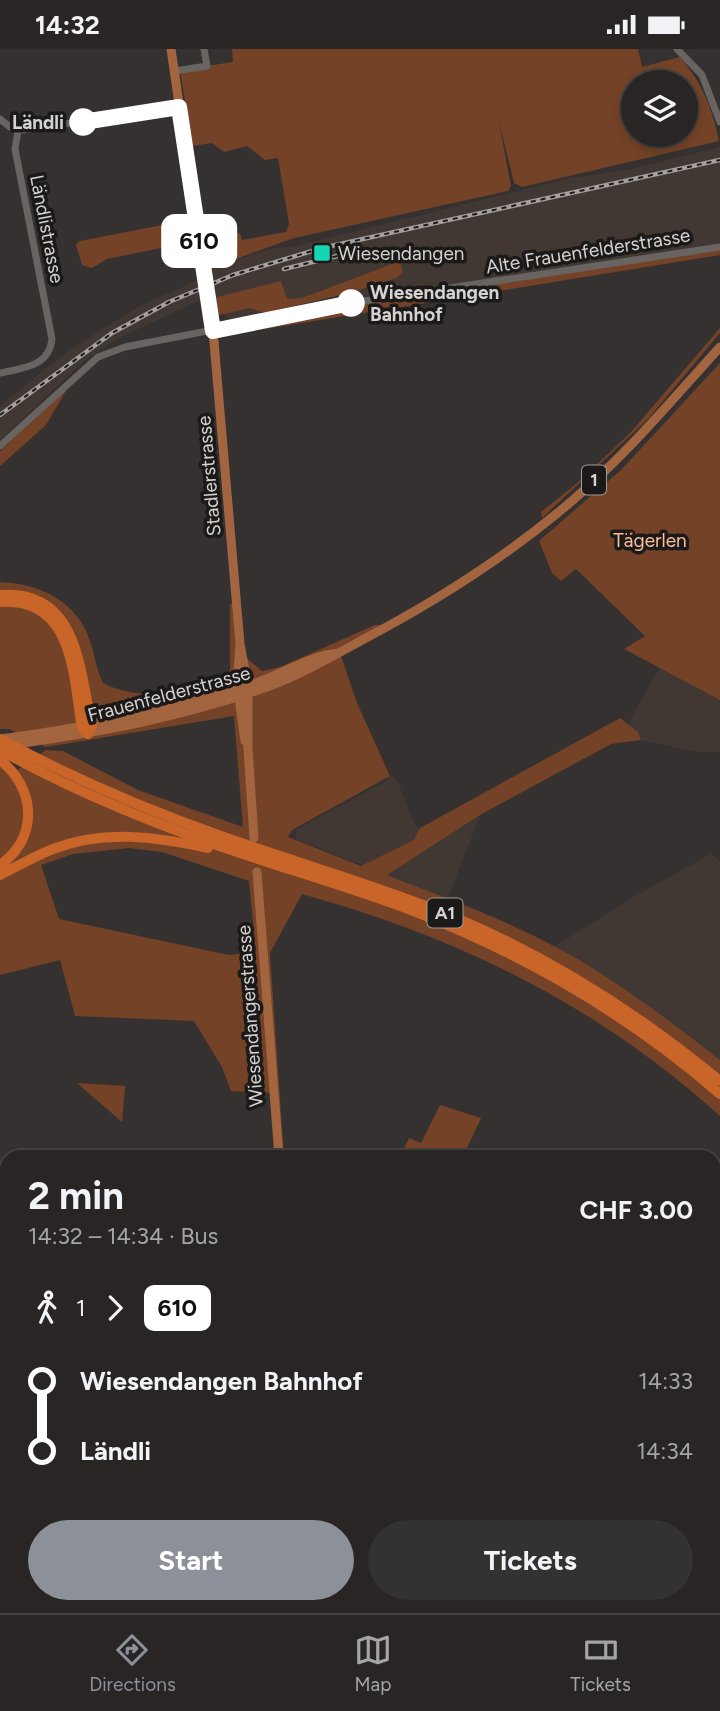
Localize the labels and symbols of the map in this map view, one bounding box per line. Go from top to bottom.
marker: Ländli [70,109,96,135]
place label: Ländli [12,111,64,134]
street label: Ländlistrasse [25,173,69,285]
line badge: 610 [159,218,239,264]
street label: Alte Frauenfelderstrasse [484,223,692,279]
place label: Wiesendangen [338,242,464,265]
marker: Wiesendangen [312,243,332,263]
place label: Wiesendangen Bahnhof [370,281,499,326]
marker: Wiesendangen Bahnhof [338,290,364,316]
street label: Stadlerstrasse [192,415,226,537]
road number: 1 [582,465,606,495]
park label: Tägerlen [613,529,687,552]
street label: Frauenfelderstrasse [85,661,253,727]
road number: A1 [428,899,462,927]
street label: Wiesendangerstrasse [232,924,268,1108]

